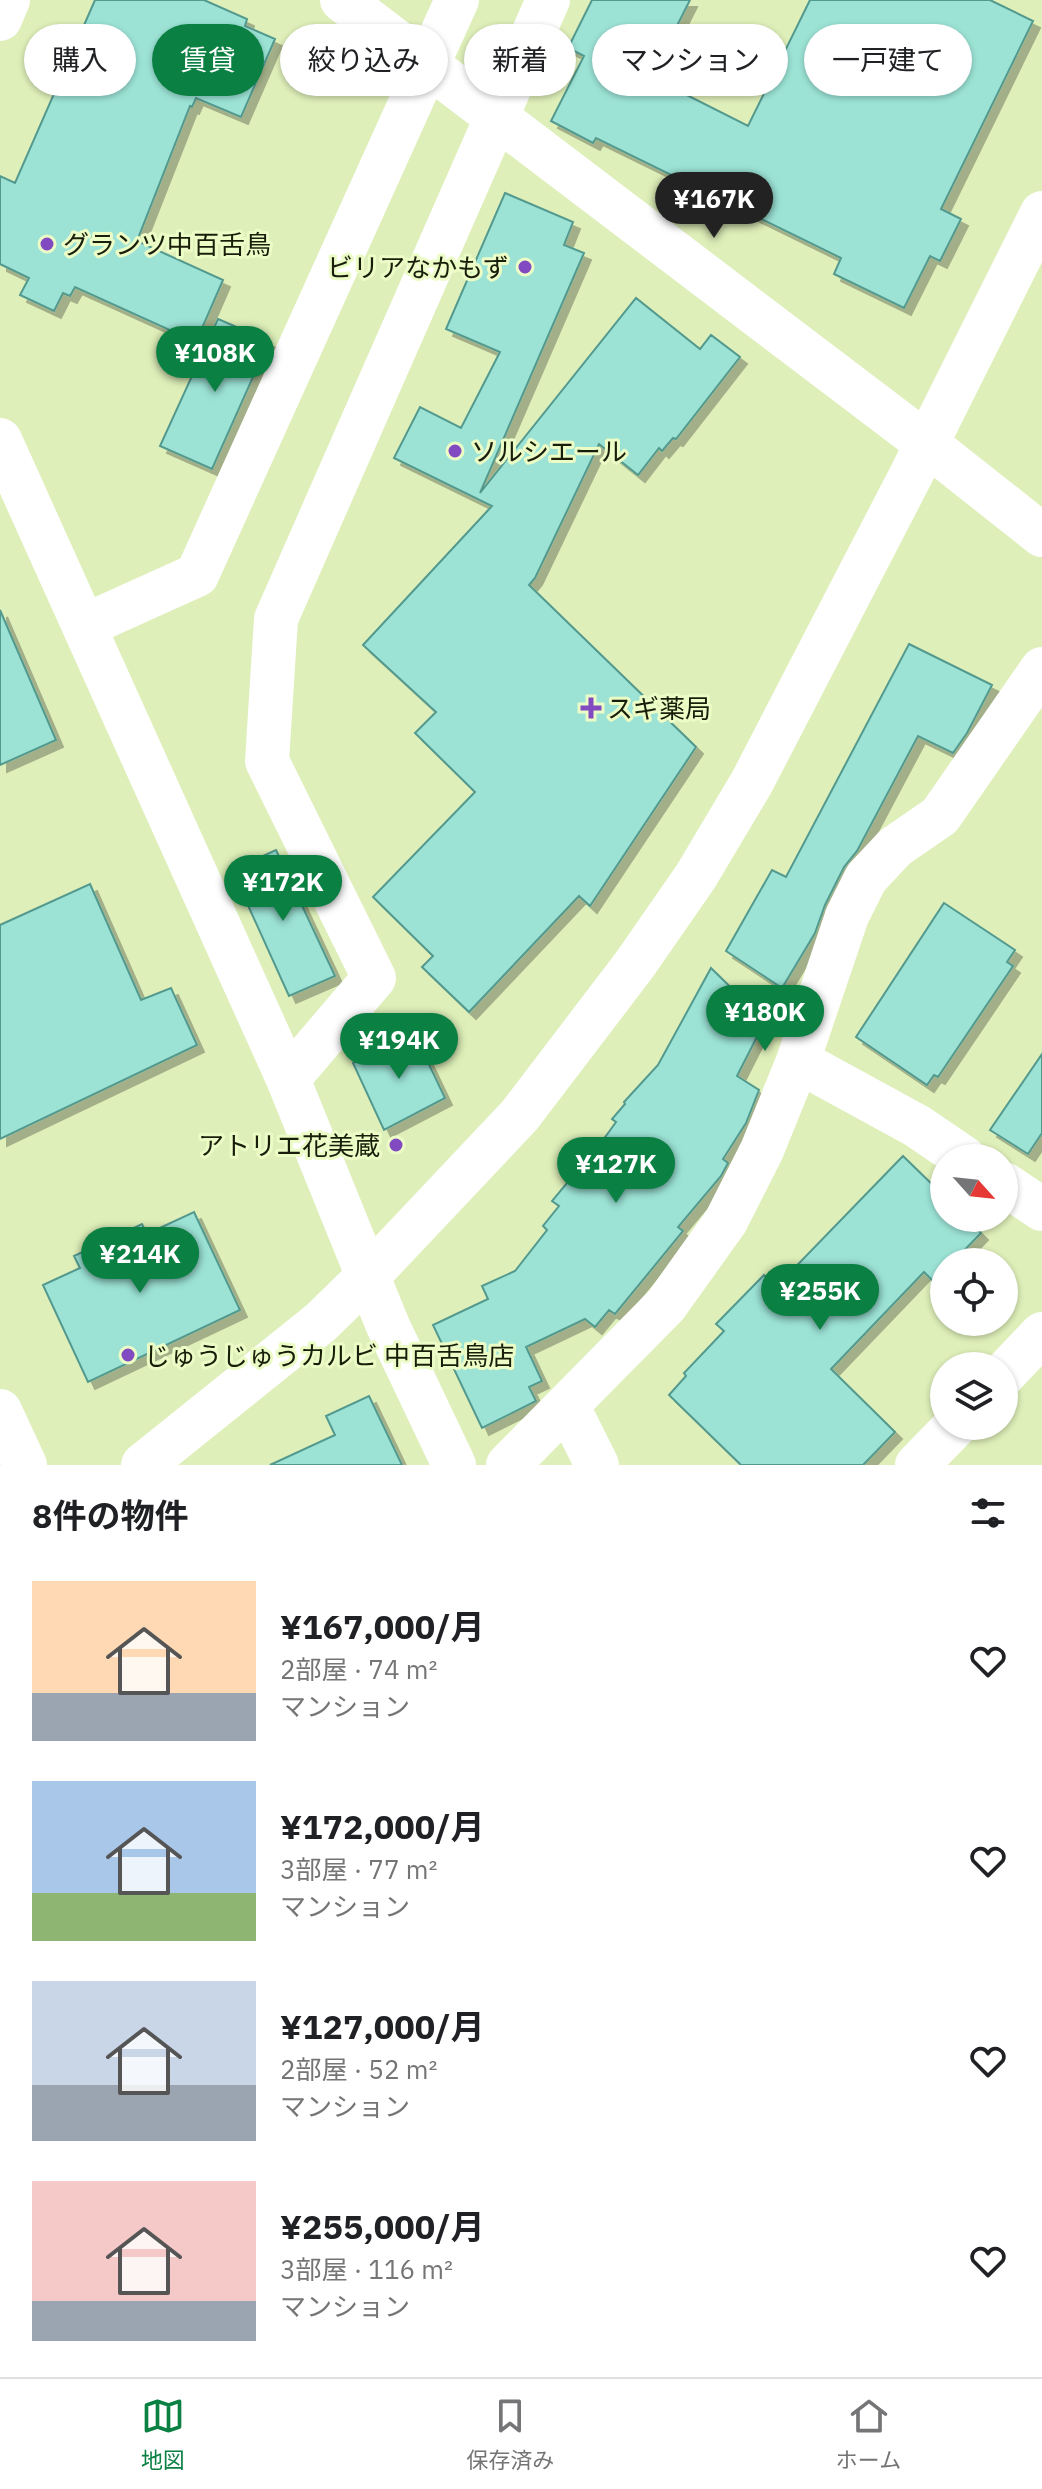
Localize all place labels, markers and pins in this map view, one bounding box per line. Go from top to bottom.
pin: ¥167K [658,172,770,240]
place label: グランツ中百舌鳥 [63,227,271,261]
marker: グランツ中百舌鳥 [38,235,56,253]
place label: ビリアなかもず [327,250,509,284]
marker: ビリアなかもず [516,258,534,276]
pin: ¥108K [159,326,271,394]
place label: ソルシエール [471,434,627,468]
marker: ソルシエール [446,442,464,460]
place label: スギ薬局 [607,691,711,725]
marker: スギ薬局 [582,699,600,717]
pin: ¥172K [227,855,339,923]
pin: ¥180K [709,985,821,1053]
pin: ¥194K [343,1013,455,1081]
place label: アトリエ花美蔵 [198,1128,380,1162]
marker: アトリエ花美蔵 [387,1136,405,1154]
pin: ¥127K [560,1137,672,1205]
pin: ¥214K [84,1227,196,1295]
pin: ¥255K [764,1264,876,1332]
place label: じゅうじゅうカルビ 中百舌鳥店 [144,1338,514,1372]
marker: じゅうじゅうカルビ 中百舌鳥店 [119,1346,137,1364]

